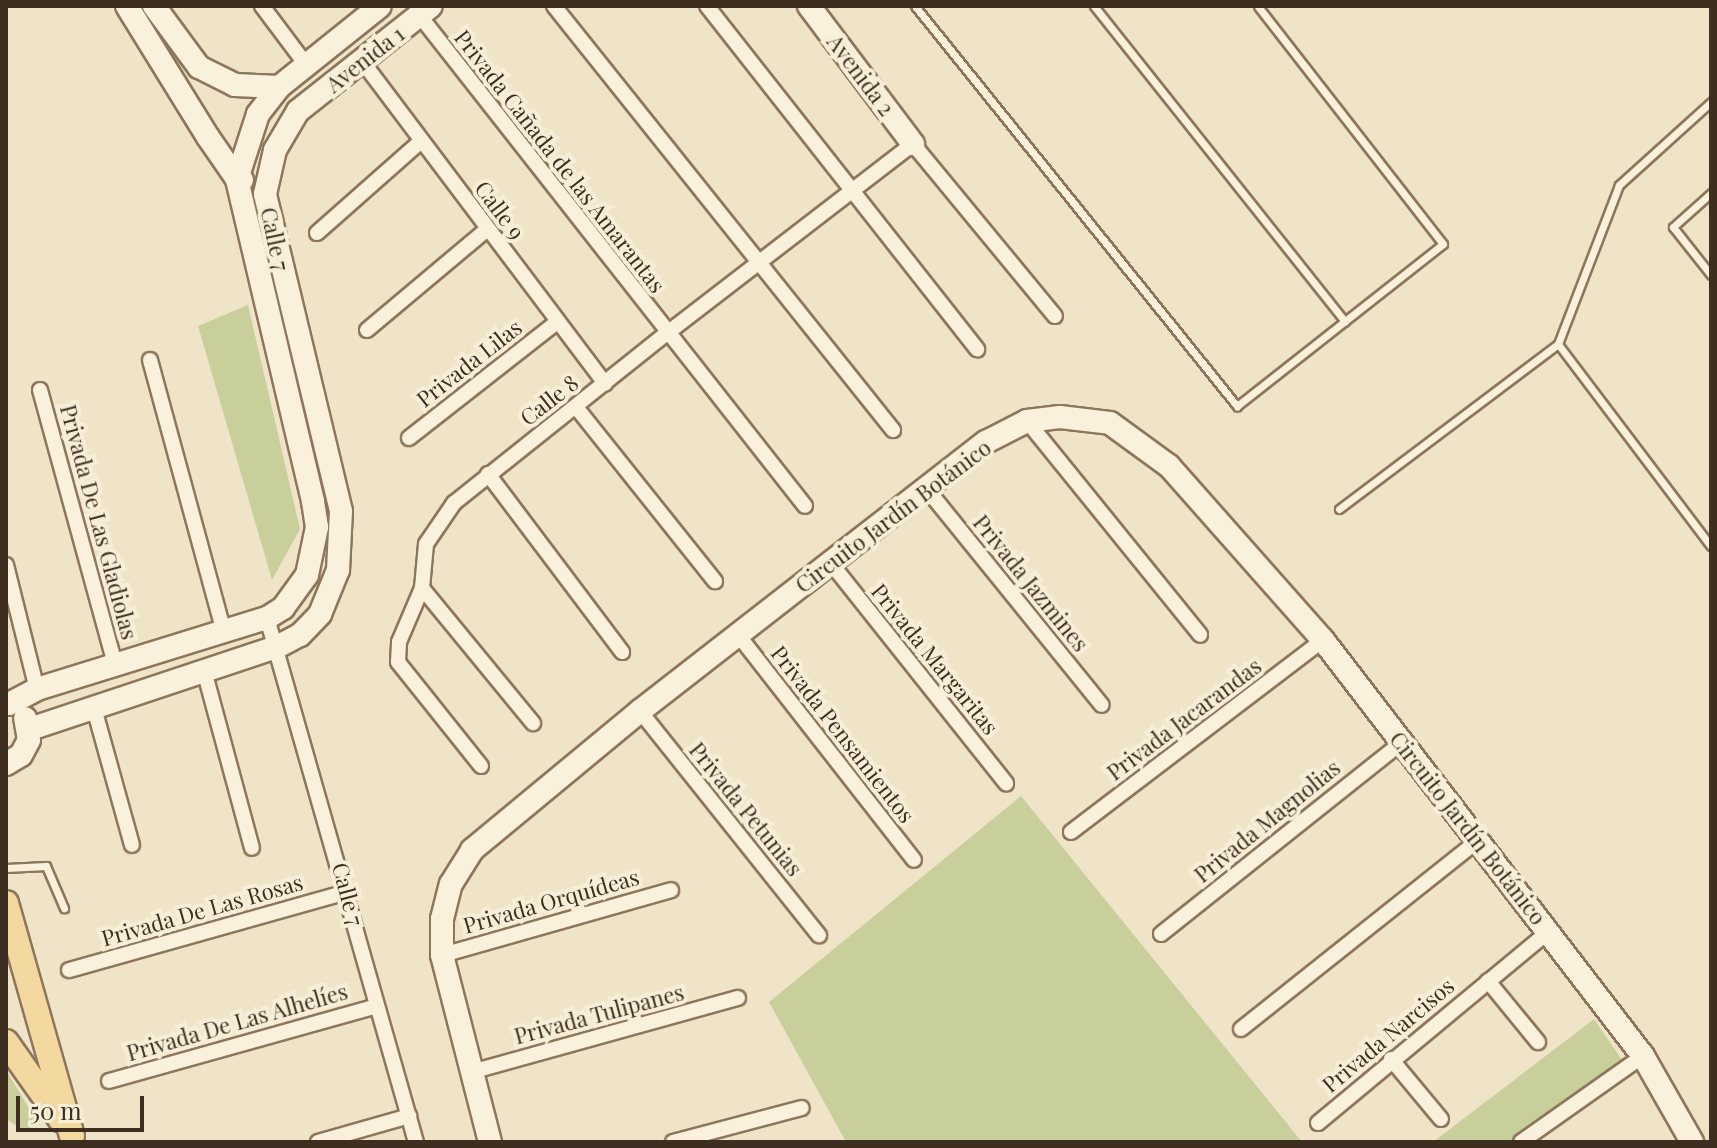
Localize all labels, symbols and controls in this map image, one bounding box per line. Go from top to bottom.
street label: Avenida 1 [320,20,410,98]
street label: Privada Cañada de las Amarantas [449,24,671,298]
street label: Avenida 2 [822,29,900,121]
street label: Calle 9 [470,176,530,244]
street label: Calle 7 [255,205,295,273]
street label: Privada Lilas [411,314,527,412]
street label: Calle 8 [515,369,583,431]
street label: Privada De Las Gladiolas [55,402,143,642]
street label: Circuito Jardín Botánico [790,434,996,598]
street label: Privada Jazmines [968,509,1094,657]
street label: Privada Margaritas [866,578,1004,740]
street label: Privada Pensamientos [766,640,920,828]
street label: Privada Jacarandas [1102,652,1266,786]
street label: Circuito Jardín Botánico [1384,726,1552,930]
street label: Privada Petunias [684,737,808,881]
street label: Privada Magnolias [1189,754,1345,888]
street label: Calle 7 [327,860,369,928]
street label: Privada Orquídeas [460,863,642,939]
street label: Privada De Las Rosas [98,869,306,951]
street label: Privada Narcisos [1317,972,1459,1098]
street label: Privada De Las Alhelíes [123,978,351,1066]
street label: Privada Tulipanes [511,979,687,1049]
scale bar [20,1080,148,1130]
text: 50 m [30,1094,82,1126]

